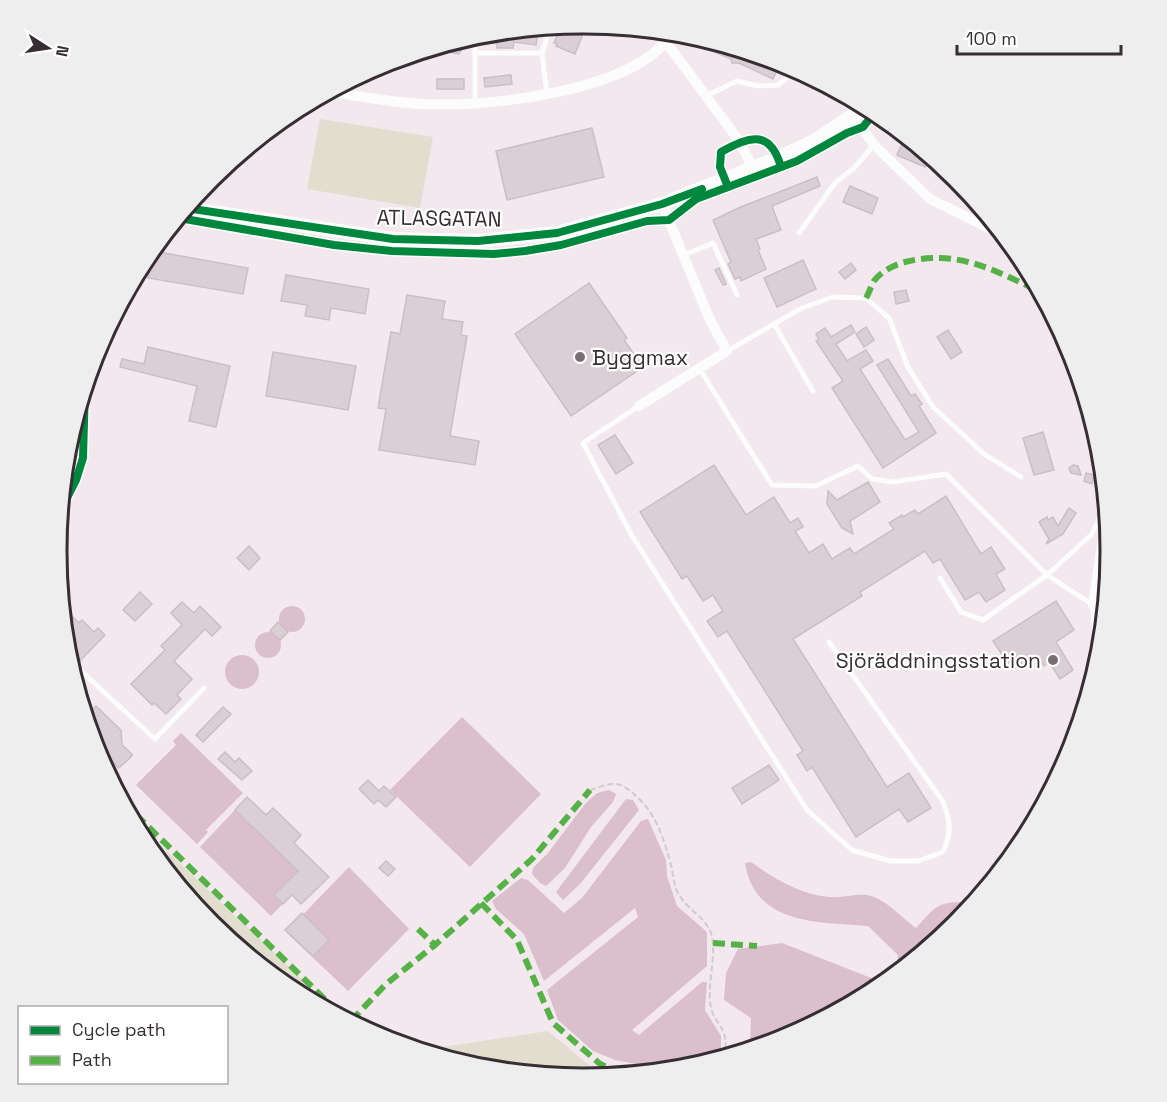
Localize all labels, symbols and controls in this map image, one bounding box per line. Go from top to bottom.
north arrow [18,18,78,78]
scale bar [957,18,1120,56]
text: 100 m [966,27,1017,50]
text: N [51,44,74,58]
street label: ATLASGATAN [376,203,502,233]
place label: Byggmax [592,344,688,371]
marker: Byggmax [573,350,587,364]
place label: Sjöräddningsstation [836,647,1041,674]
marker: Sjöräddningsstation [1046,653,1060,667]
legend [18,1006,228,1084]
text: Cycle path [72,1018,166,1041]
text: Path [72,1048,112,1071]

